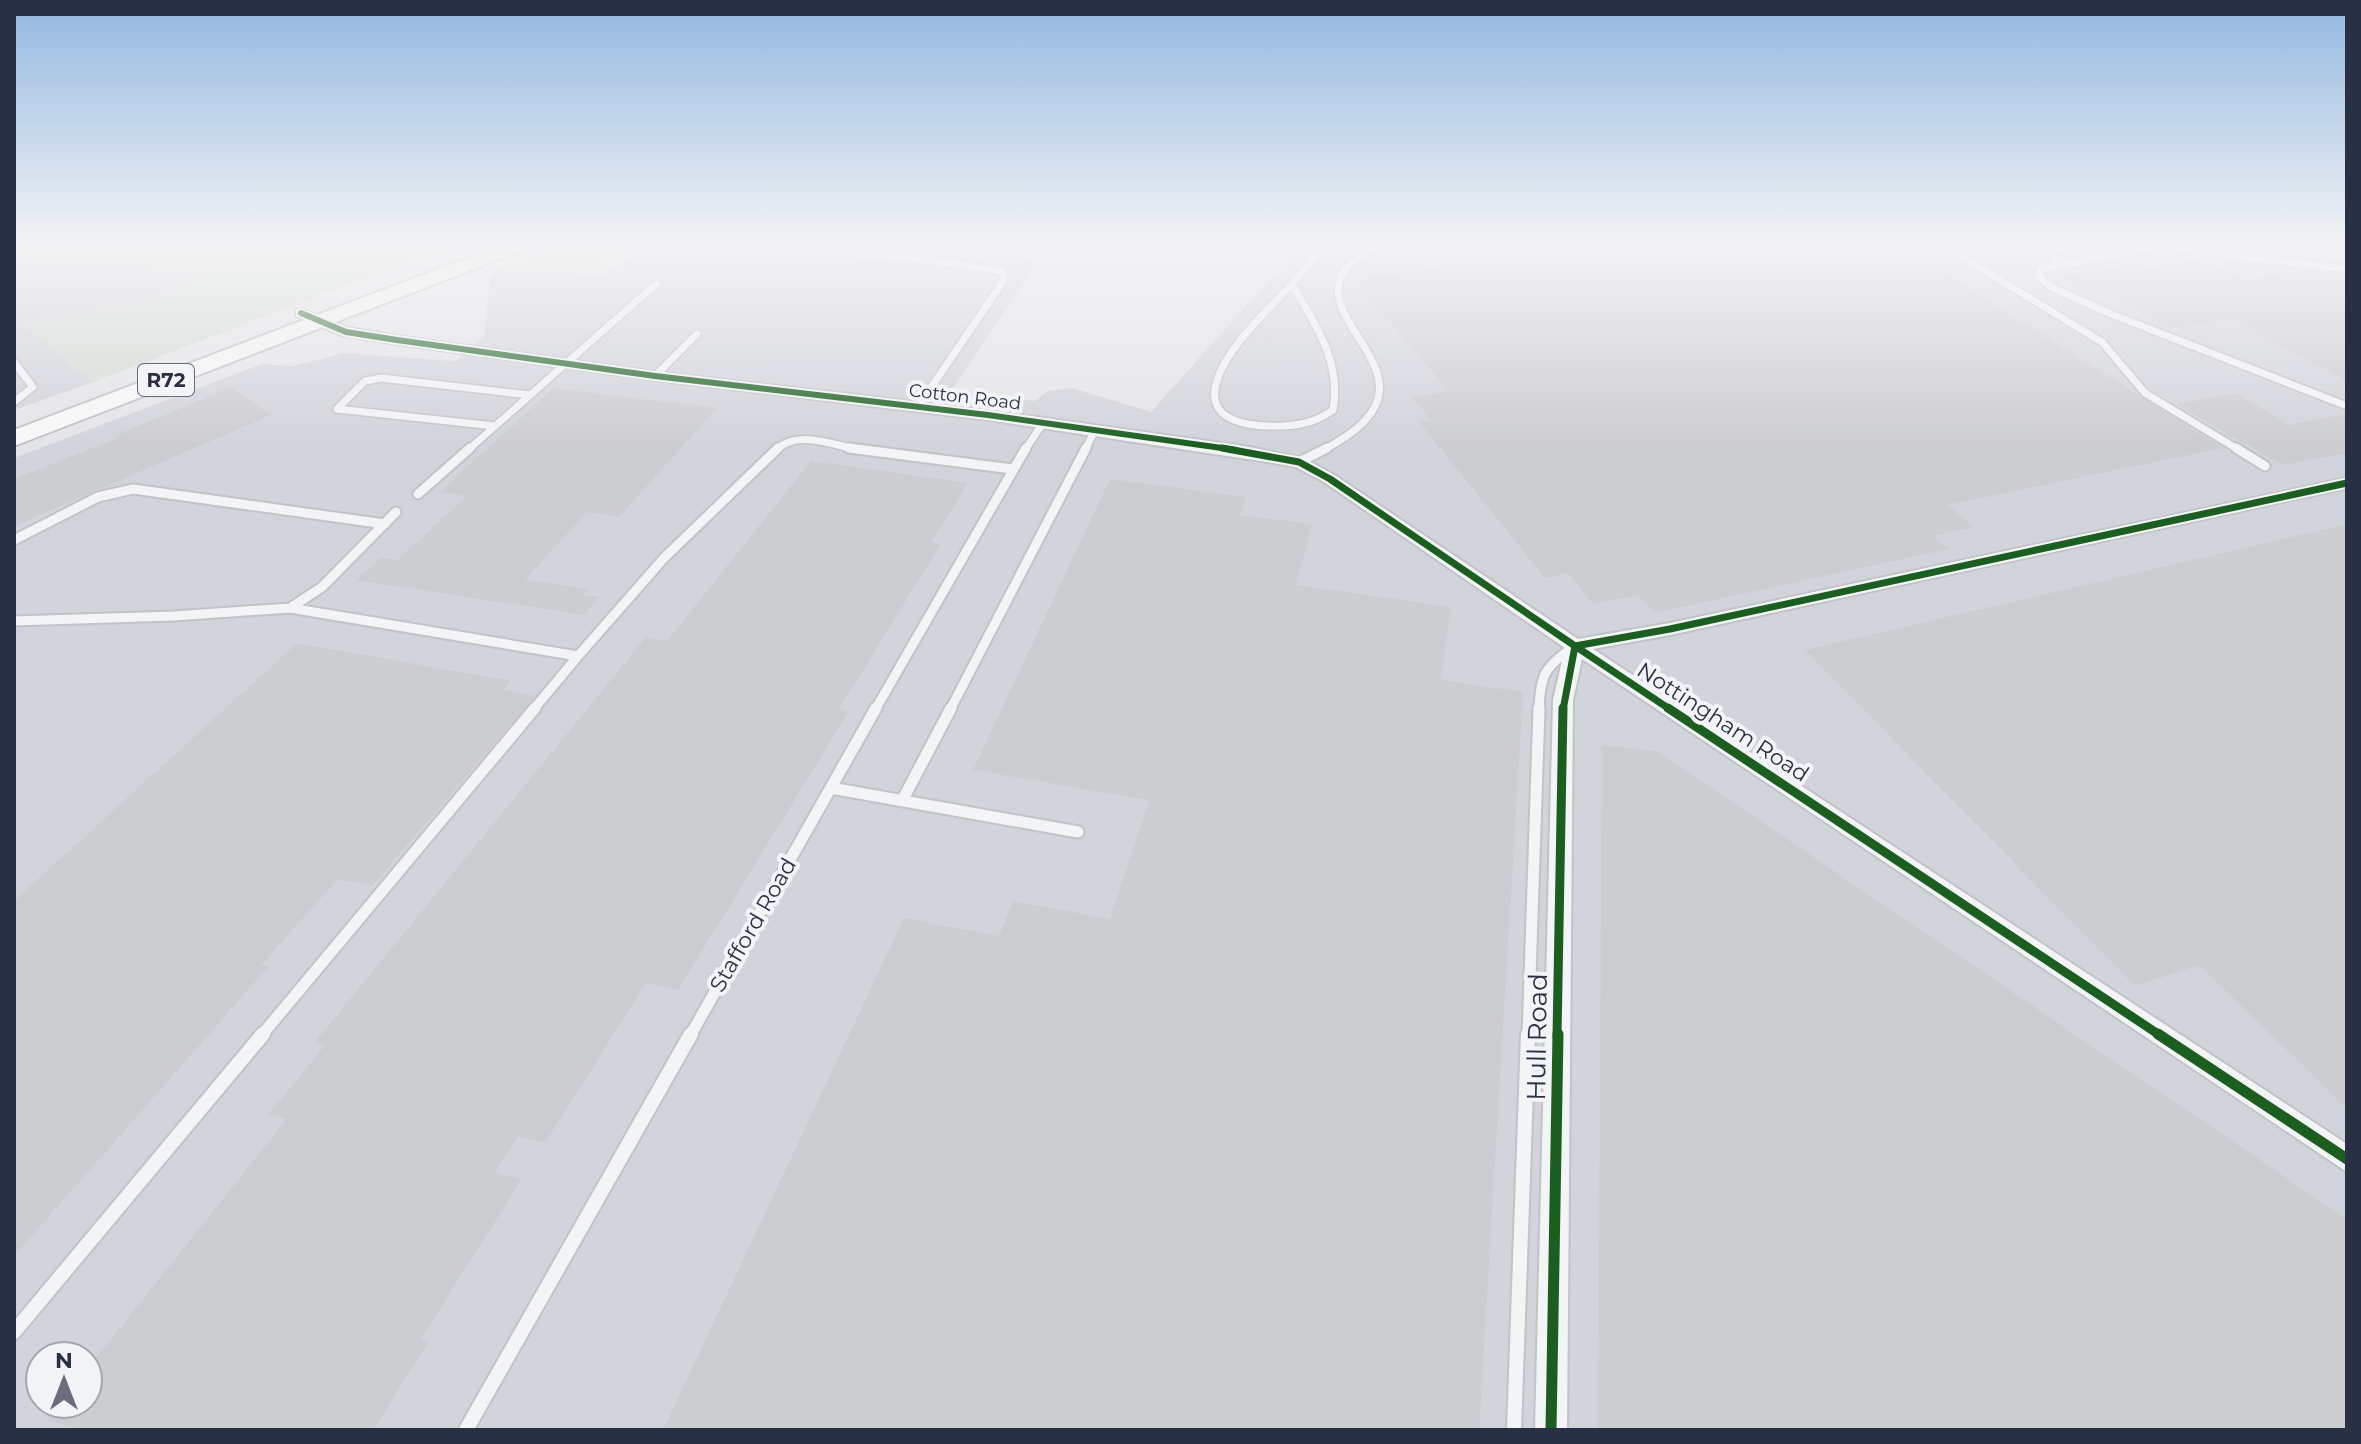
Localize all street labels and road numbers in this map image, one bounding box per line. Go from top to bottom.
road number: R72 [138,364,194,396]
street label: Cotton Road [908,379,1022,415]
street label: Nottingham Road [1632,656,1814,788]
street label: Stafford Road [704,853,802,997]
street label: Hull Road [1520,973,1554,1101]

